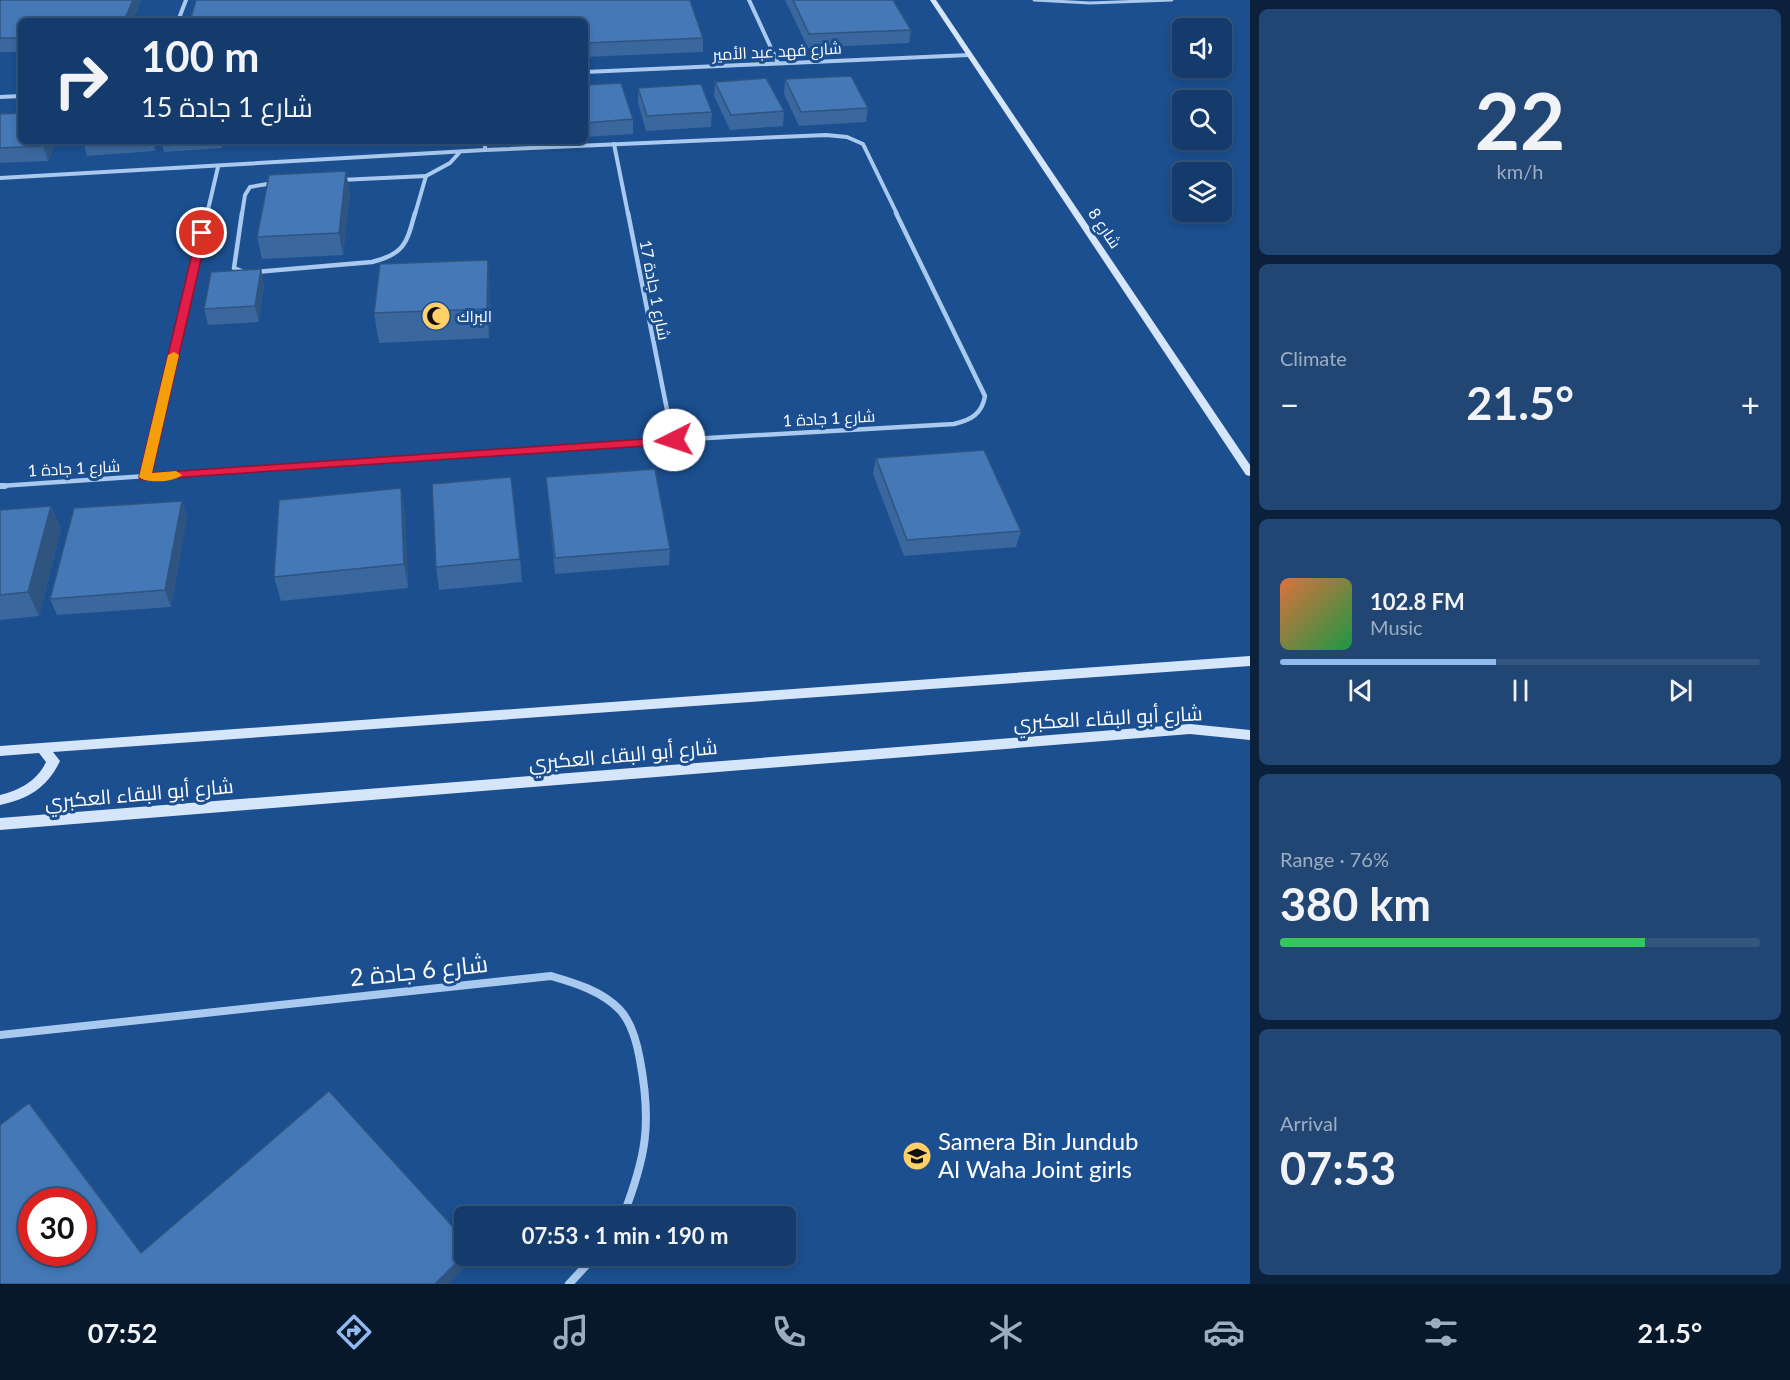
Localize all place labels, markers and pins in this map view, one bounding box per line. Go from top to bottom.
pin [176,207,227,258]
mosque icon: البراك [420,300,452,332]
place label: البراك [457,306,492,326]
place label: Samera Bin Jundub Al Waha Joint girls [938,1126,1139,1183]
school or university icon: Samera Bin Jundub Al Waha Joint girls [901,1140,933,1172]

